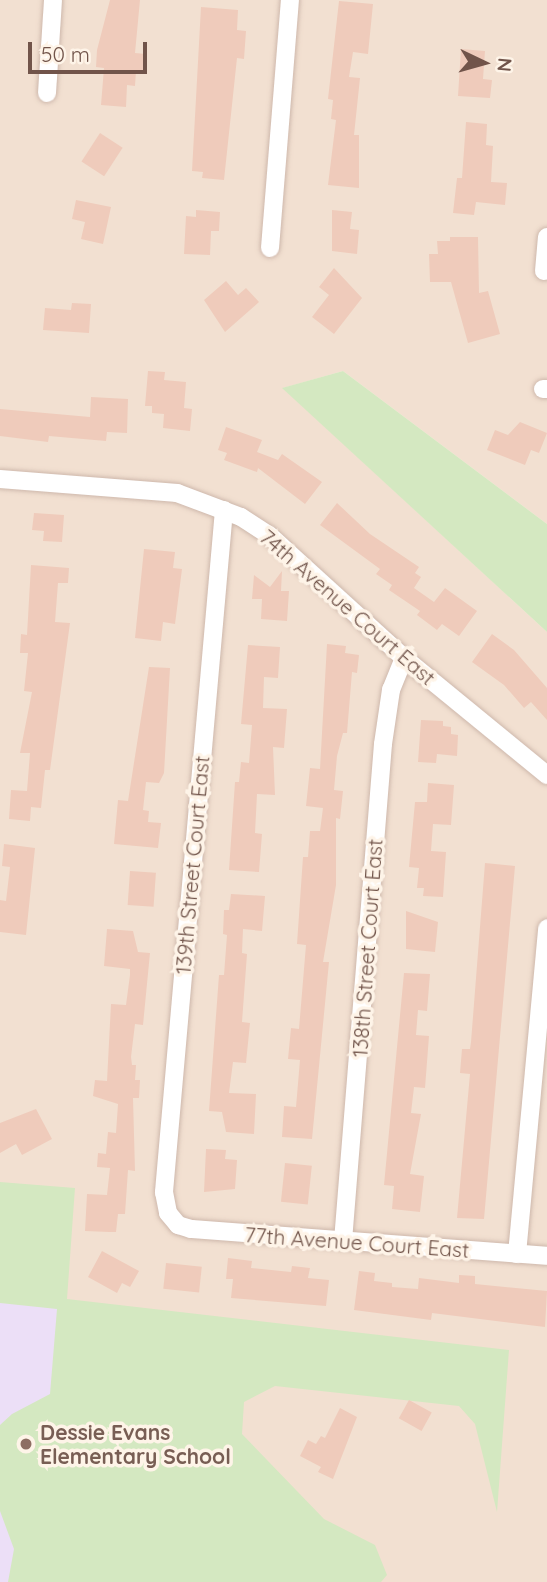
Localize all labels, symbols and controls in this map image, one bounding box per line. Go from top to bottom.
scale bar [32,28,150,72]
north arrow [449,28,519,98]
text: 50 m [41,41,90,67]
text: N [492,57,517,73]
street label: 74th Avenue Court East [255,524,441,690]
street label: 139th Street Court East [170,755,214,975]
street label: 138th Street Court East [347,838,387,1058]
street label: 77th Avenue Court East [244,1222,470,1262]
place label: Dessie Evans Elementary School [40,1419,231,1469]
marker: Dessie Evans Elementary School [18,1436,34,1452]

